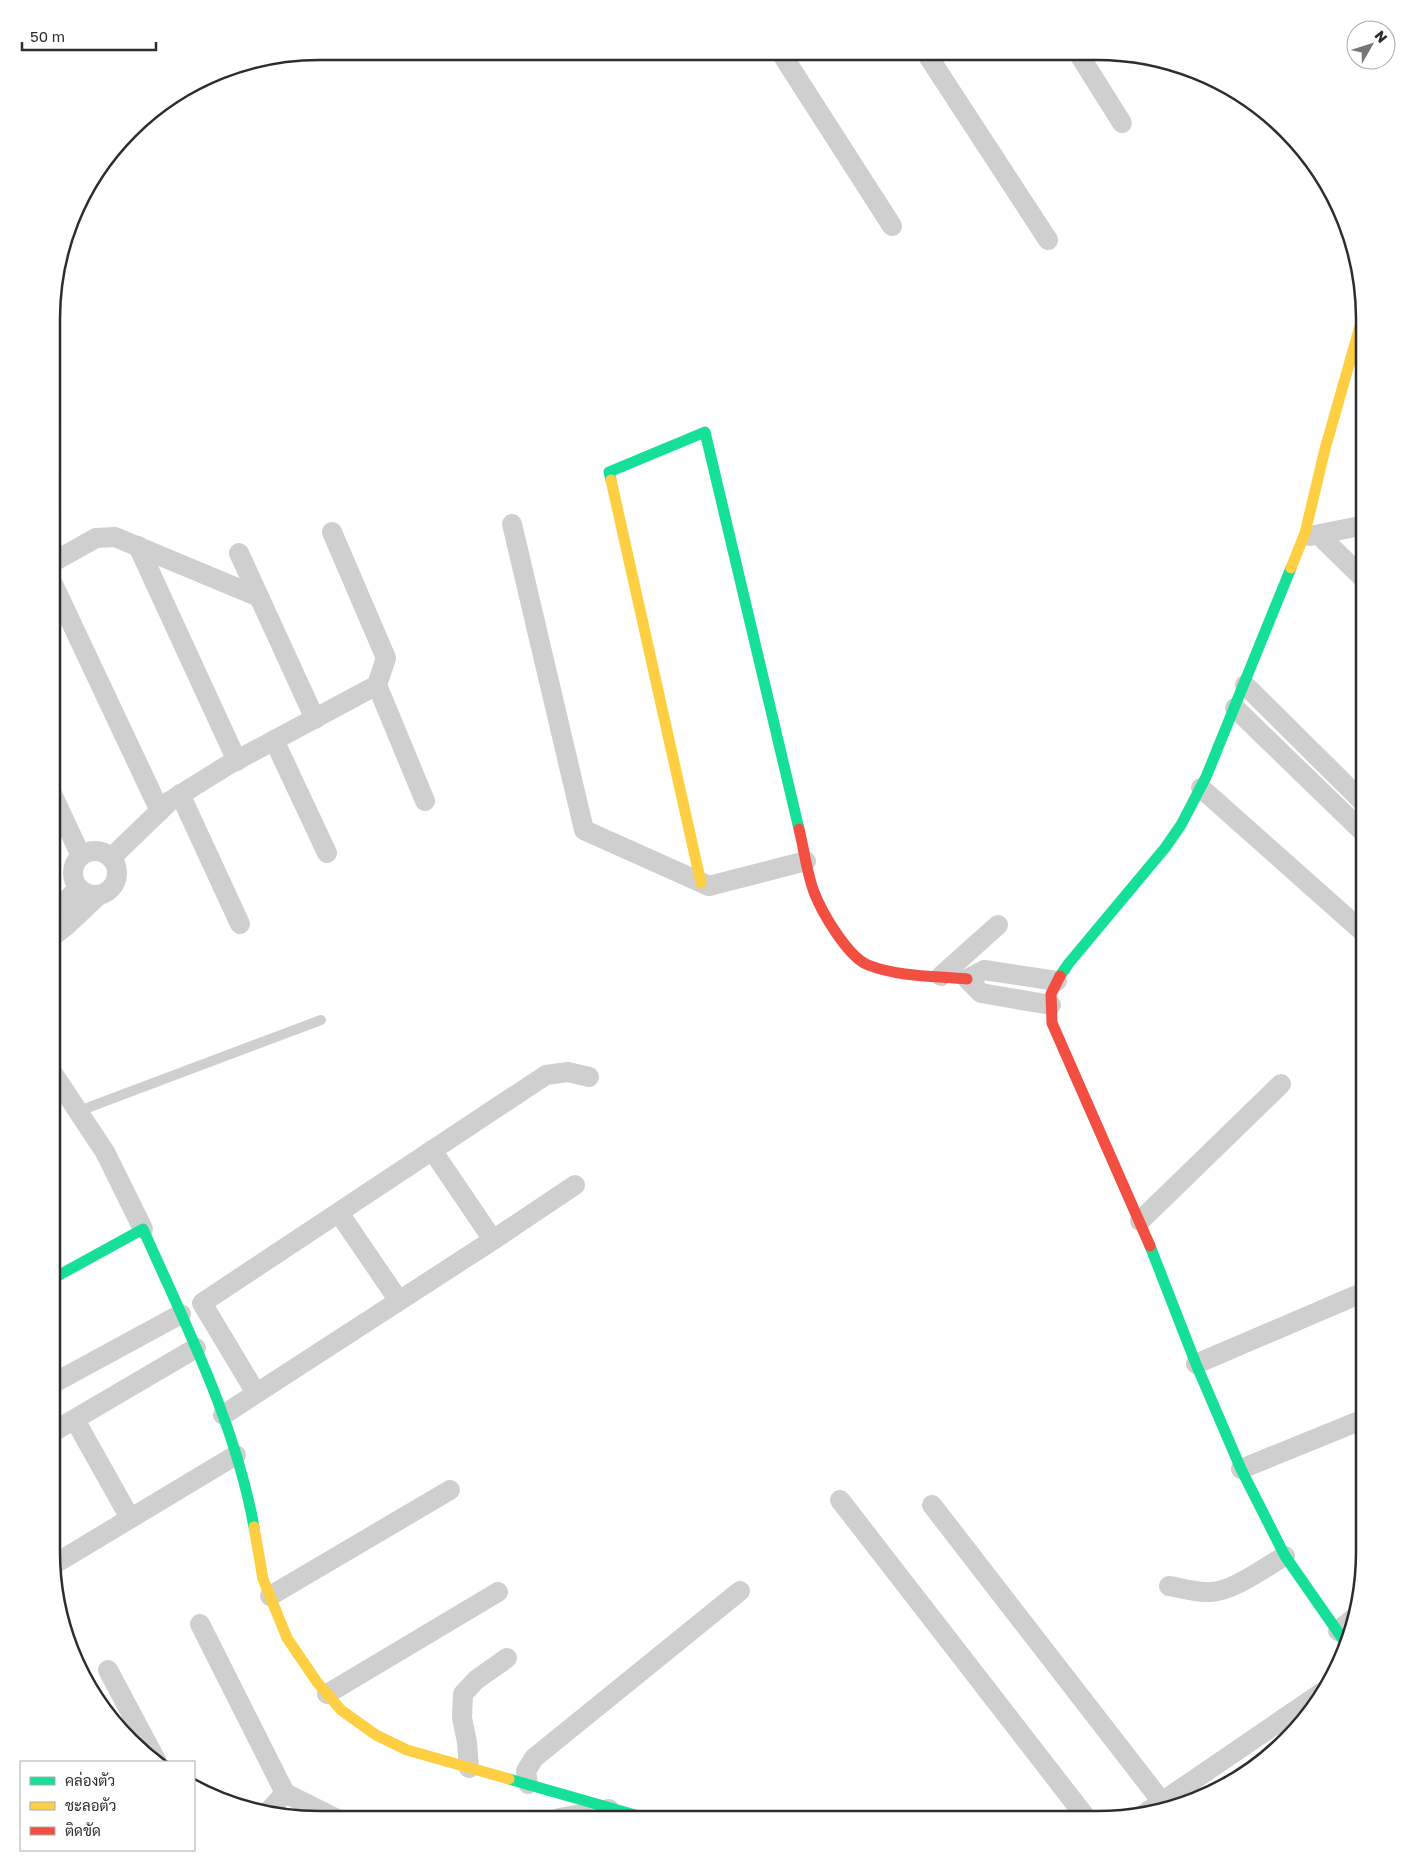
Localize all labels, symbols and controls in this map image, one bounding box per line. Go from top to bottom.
scale bar [22,20,156,52]
north arrow [1346,20,1396,70]
text: 50 m [30,27,65,45]
text: N [1372,27,1391,46]
legend [20,1761,195,1851]
text: คล่องตัว [65,1771,115,1789]
text: ชะลอตัว [65,1796,116,1814]
text: ติดขัด [65,1821,101,1839]

